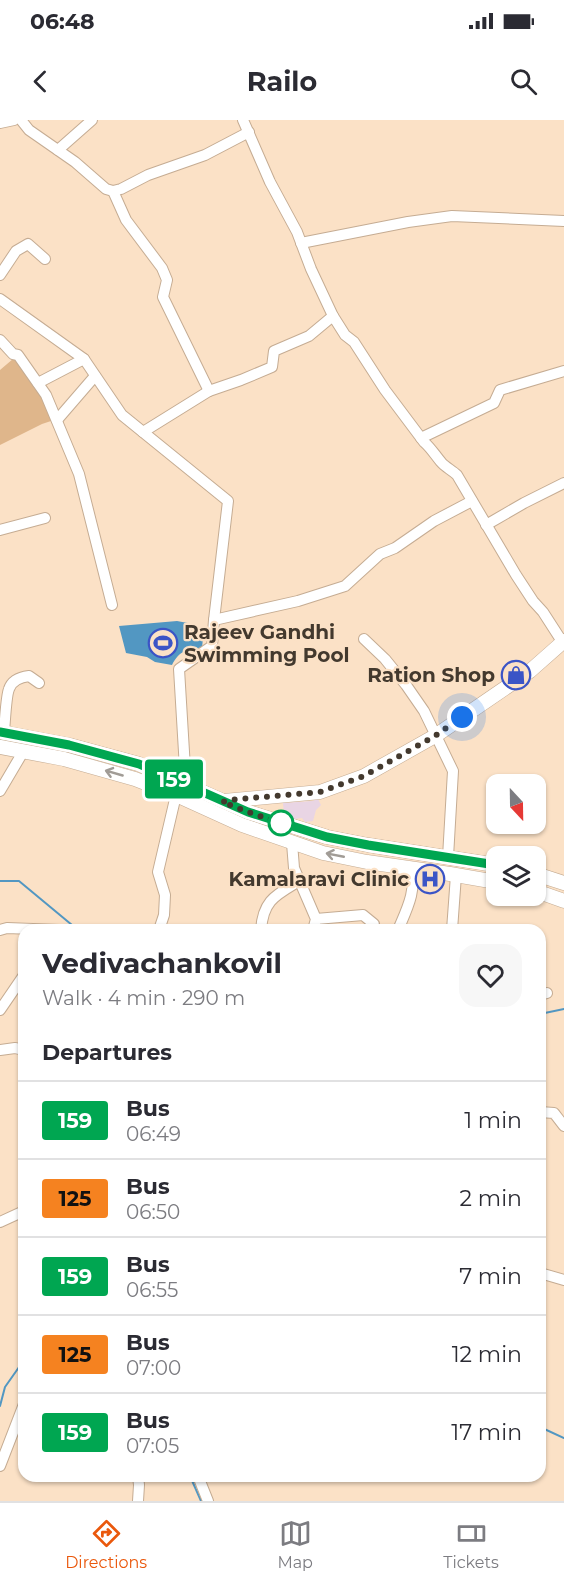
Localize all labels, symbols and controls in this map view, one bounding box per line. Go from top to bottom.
text: 06:48 [30,8,95,35]
icon: back [24,65,57,98]
text: Railo [247,65,317,98]
icon: search [507,65,540,98]
place label: Rajeev Gandhi Swimming Pool [184,620,350,667]
sports icon: Rajeev Gandhi Swimming Pool [147,627,179,659]
shop icon: Ration Shop [500,659,532,691]
place label: Ration Shop [367,663,495,687]
your location [447,702,477,732]
line badge: 159 [140,760,208,798]
one-way arrow [104,767,123,778]
text: 159 [157,767,191,792]
north arrow [486,774,546,834]
map controls [486,774,546,906]
unlabelled marker [268,810,294,836]
button: layers [486,846,546,906]
one-way arrow [326,849,346,860]
hospital icon: Kamalaravi Clinic [414,863,446,895]
place label: Kamalaravi Clinic [229,867,409,891]
button: heart [459,944,522,1007]
text: Vedivachankovil [42,946,282,980]
text: Walk · 4 min · 290 m [42,986,245,1010]
text: Departures [42,1039,172,1066]
text: Bus [126,1095,170,1122]
text: 1 min [464,1107,522,1134]
text: 159 [58,1108,92,1133]
text: 06:49 [126,1122,181,1146]
text: Bus [126,1173,170,1200]
text: 2 min [460,1185,522,1212]
text: 125 [58,1186,92,1211]
text: 06:50 [126,1200,180,1224]
text: Bus [126,1251,170,1278]
text: 7 min [459,1263,522,1290]
text: 159 [58,1264,92,1289]
text: 06:55 [126,1278,178,1302]
text: Bus [126,1329,170,1356]
text: 12 min [452,1341,522,1368]
text: 125 [58,1342,92,1367]
text: 07:00 [126,1356,181,1380]
text: Bus [126,1407,170,1434]
text: 17 min [451,1419,522,1446]
text: 159 [58,1420,92,1445]
text: 07:05 [126,1434,179,1458]
tab: Directions [65,1517,147,1572]
tab: Map [277,1517,313,1572]
tab: Tickets [443,1517,499,1572]

